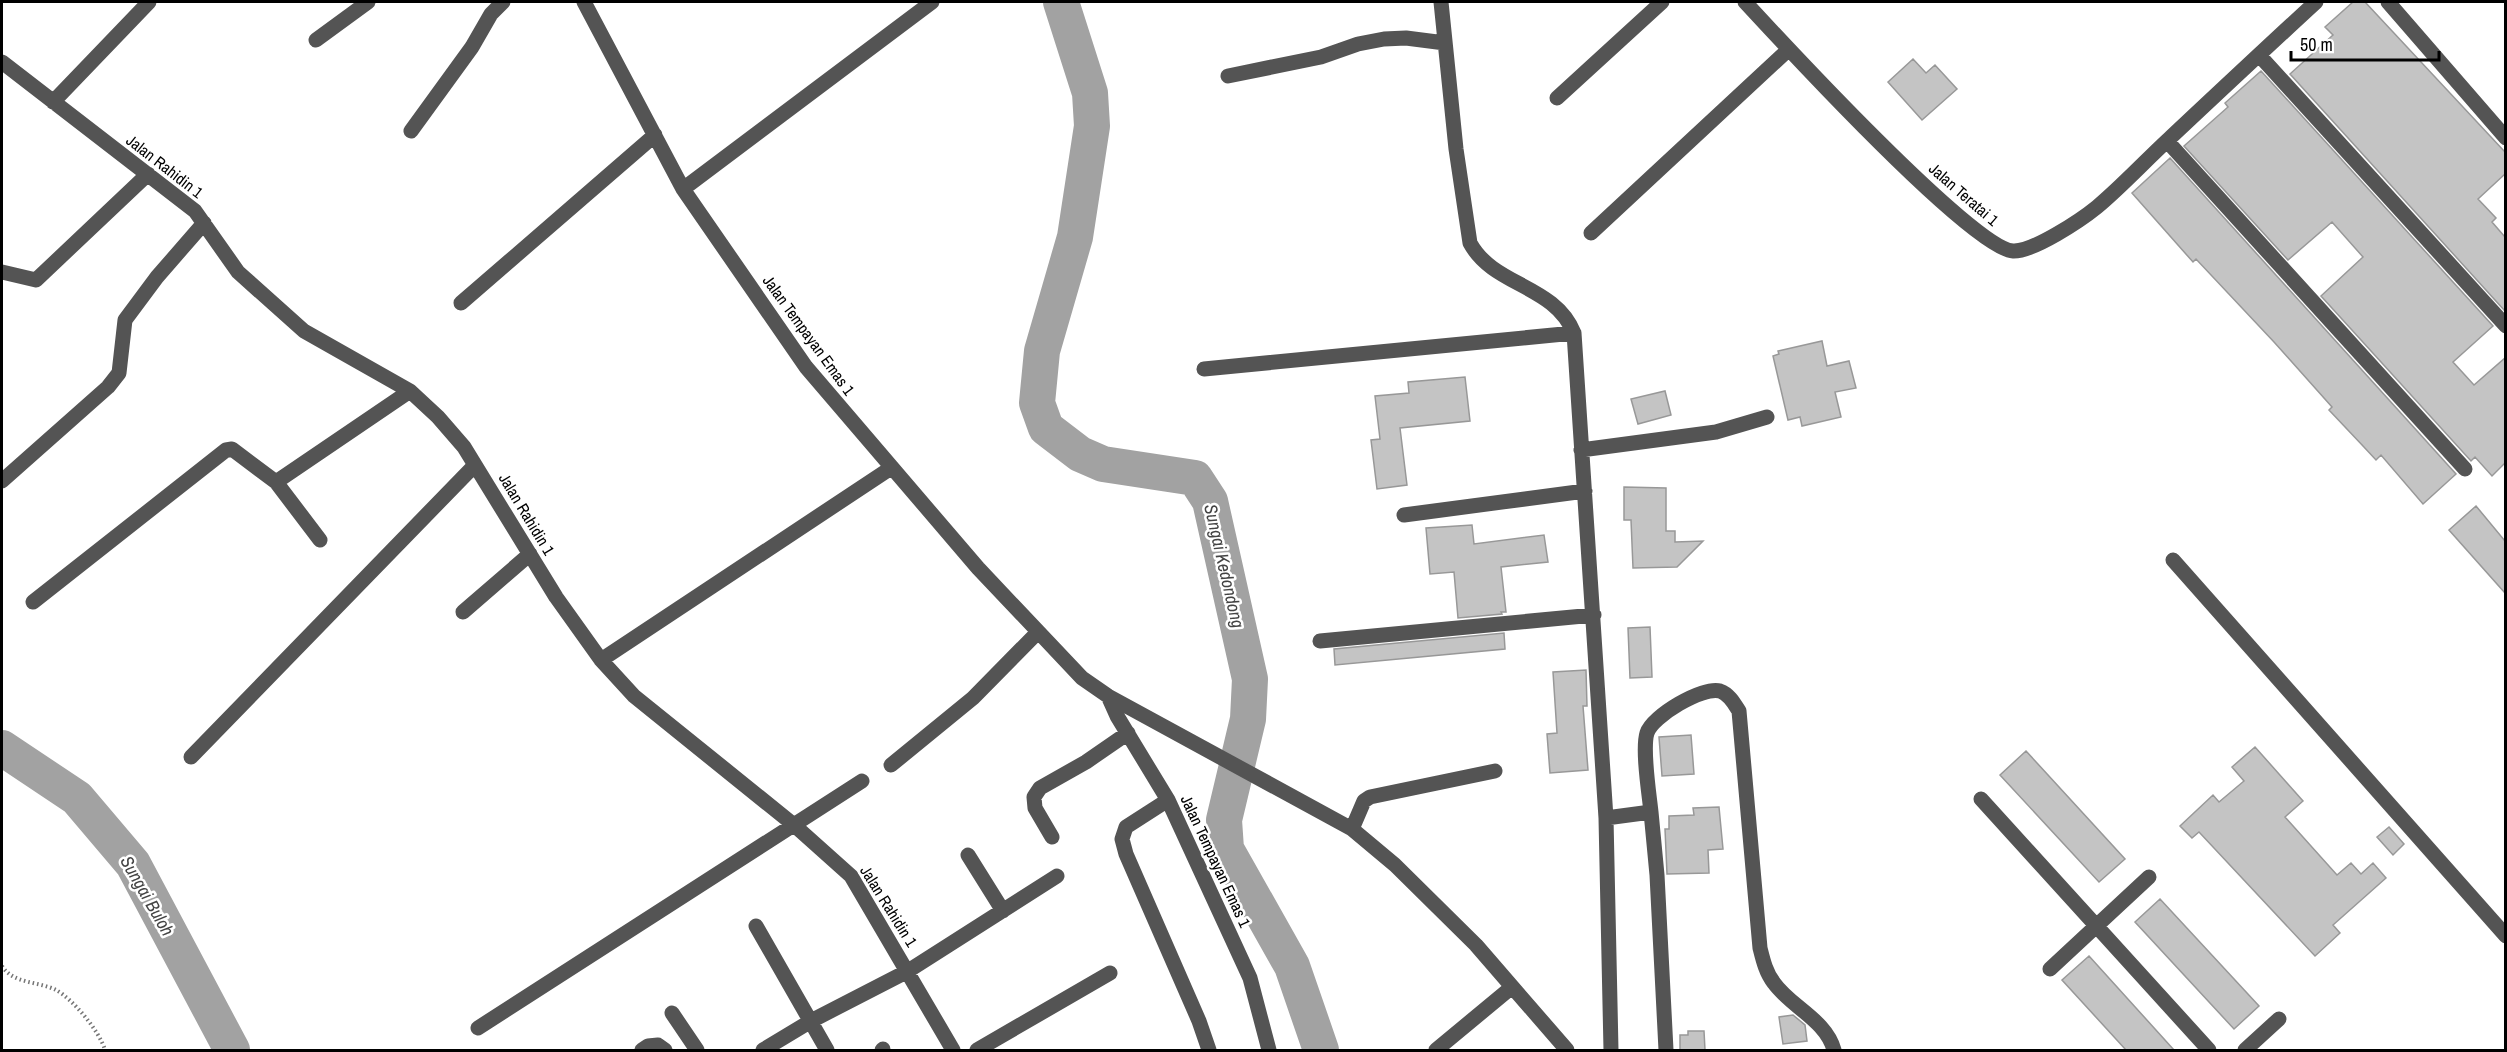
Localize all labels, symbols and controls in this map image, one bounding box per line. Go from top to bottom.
scale bar [2291,24,2440,62]
text: 50 m [2300,32,2333,57]
street label: Jalan Rahidin 1 [122,129,209,203]
street label: Jalan Teratai 1 [1924,158,2004,231]
street label: Jalan Tempayan Emas 1 [758,271,860,400]
street label: Jalan Rahidin 1 [494,469,560,560]
water label: Sungai Kedondong [1198,501,1251,630]
street label: Jalan Tempayan Emas 1 [1176,791,1257,931]
water label: Sungai Buloh [114,851,180,940]
street label: Jalan Rahidin 1 [855,861,923,951]

